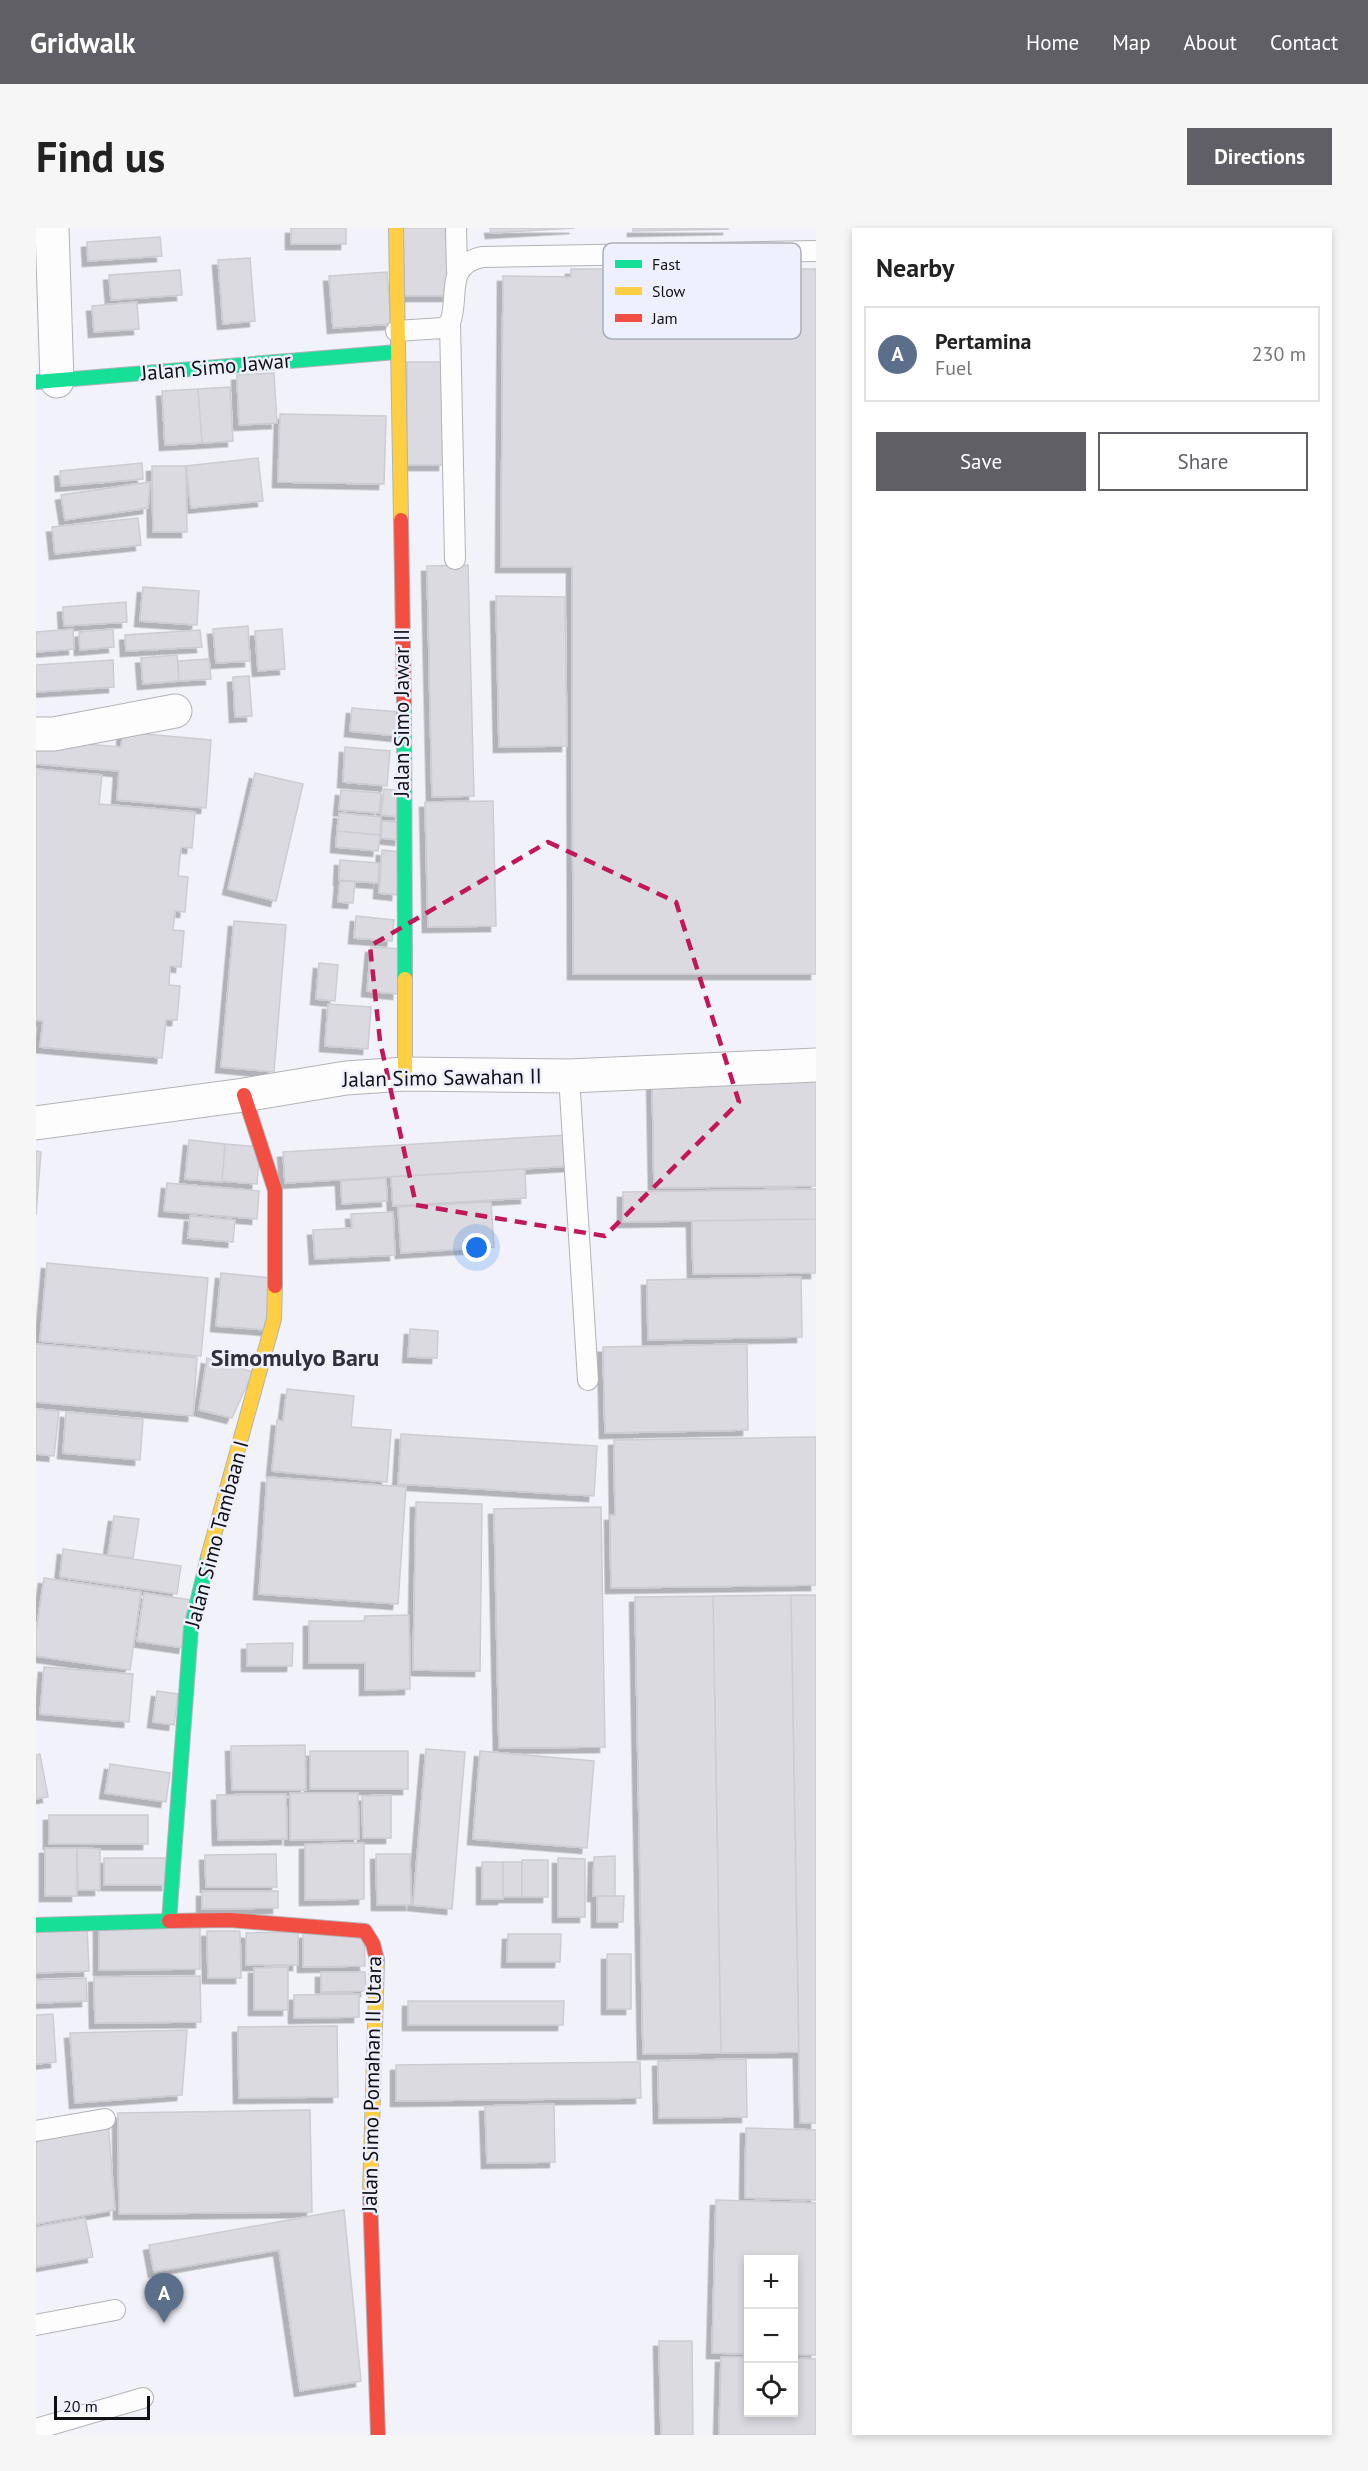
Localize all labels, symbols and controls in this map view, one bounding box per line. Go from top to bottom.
text: Gridwalk [30,24,136,61]
text: Home [1026,29,1079,56]
text: Map [1112,29,1151,56]
text: About [1184,29,1237,56]
text: Contact [1270,29,1338,56]
button: Directions [1187,128,1332,185]
text: Find us [36,129,165,184]
legend [603,243,801,339]
text: Nearby [876,251,954,284]
text: Fast [652,254,681,274]
text: Slow [652,281,686,301]
text: Jam [651,308,678,328]
text: Pertamina [935,327,1031,355]
text: A [891,341,904,367]
text: 230 m [1252,341,1306,367]
street label: Jalan Simo Jawar [139,346,292,387]
text: Fuel [935,355,972,381]
button: Save [876,432,1086,491]
button: Share [1098,432,1308,491]
street label: Jalan Simo Jawar II [388,629,415,798]
street label: Jalan Simo Sawahan II [341,1062,542,1093]
your location [462,1233,491,1262]
district label: Simomulyo Baru [211,1342,379,1373]
street label: Jalan Simo Tambaan I [178,1437,254,1631]
street label: Jalan Simo Pomahan II Utara [356,1956,387,2213]
map controls [744,2255,798,2417]
button: + [744,2255,798,2309]
pin: A [144,2274,184,2323]
button: − [744,2309,798,2363]
button: locate [744,2363,798,2417]
scale bar [54,2393,150,2420]
text: 20 m [63,2396,98,2416]

